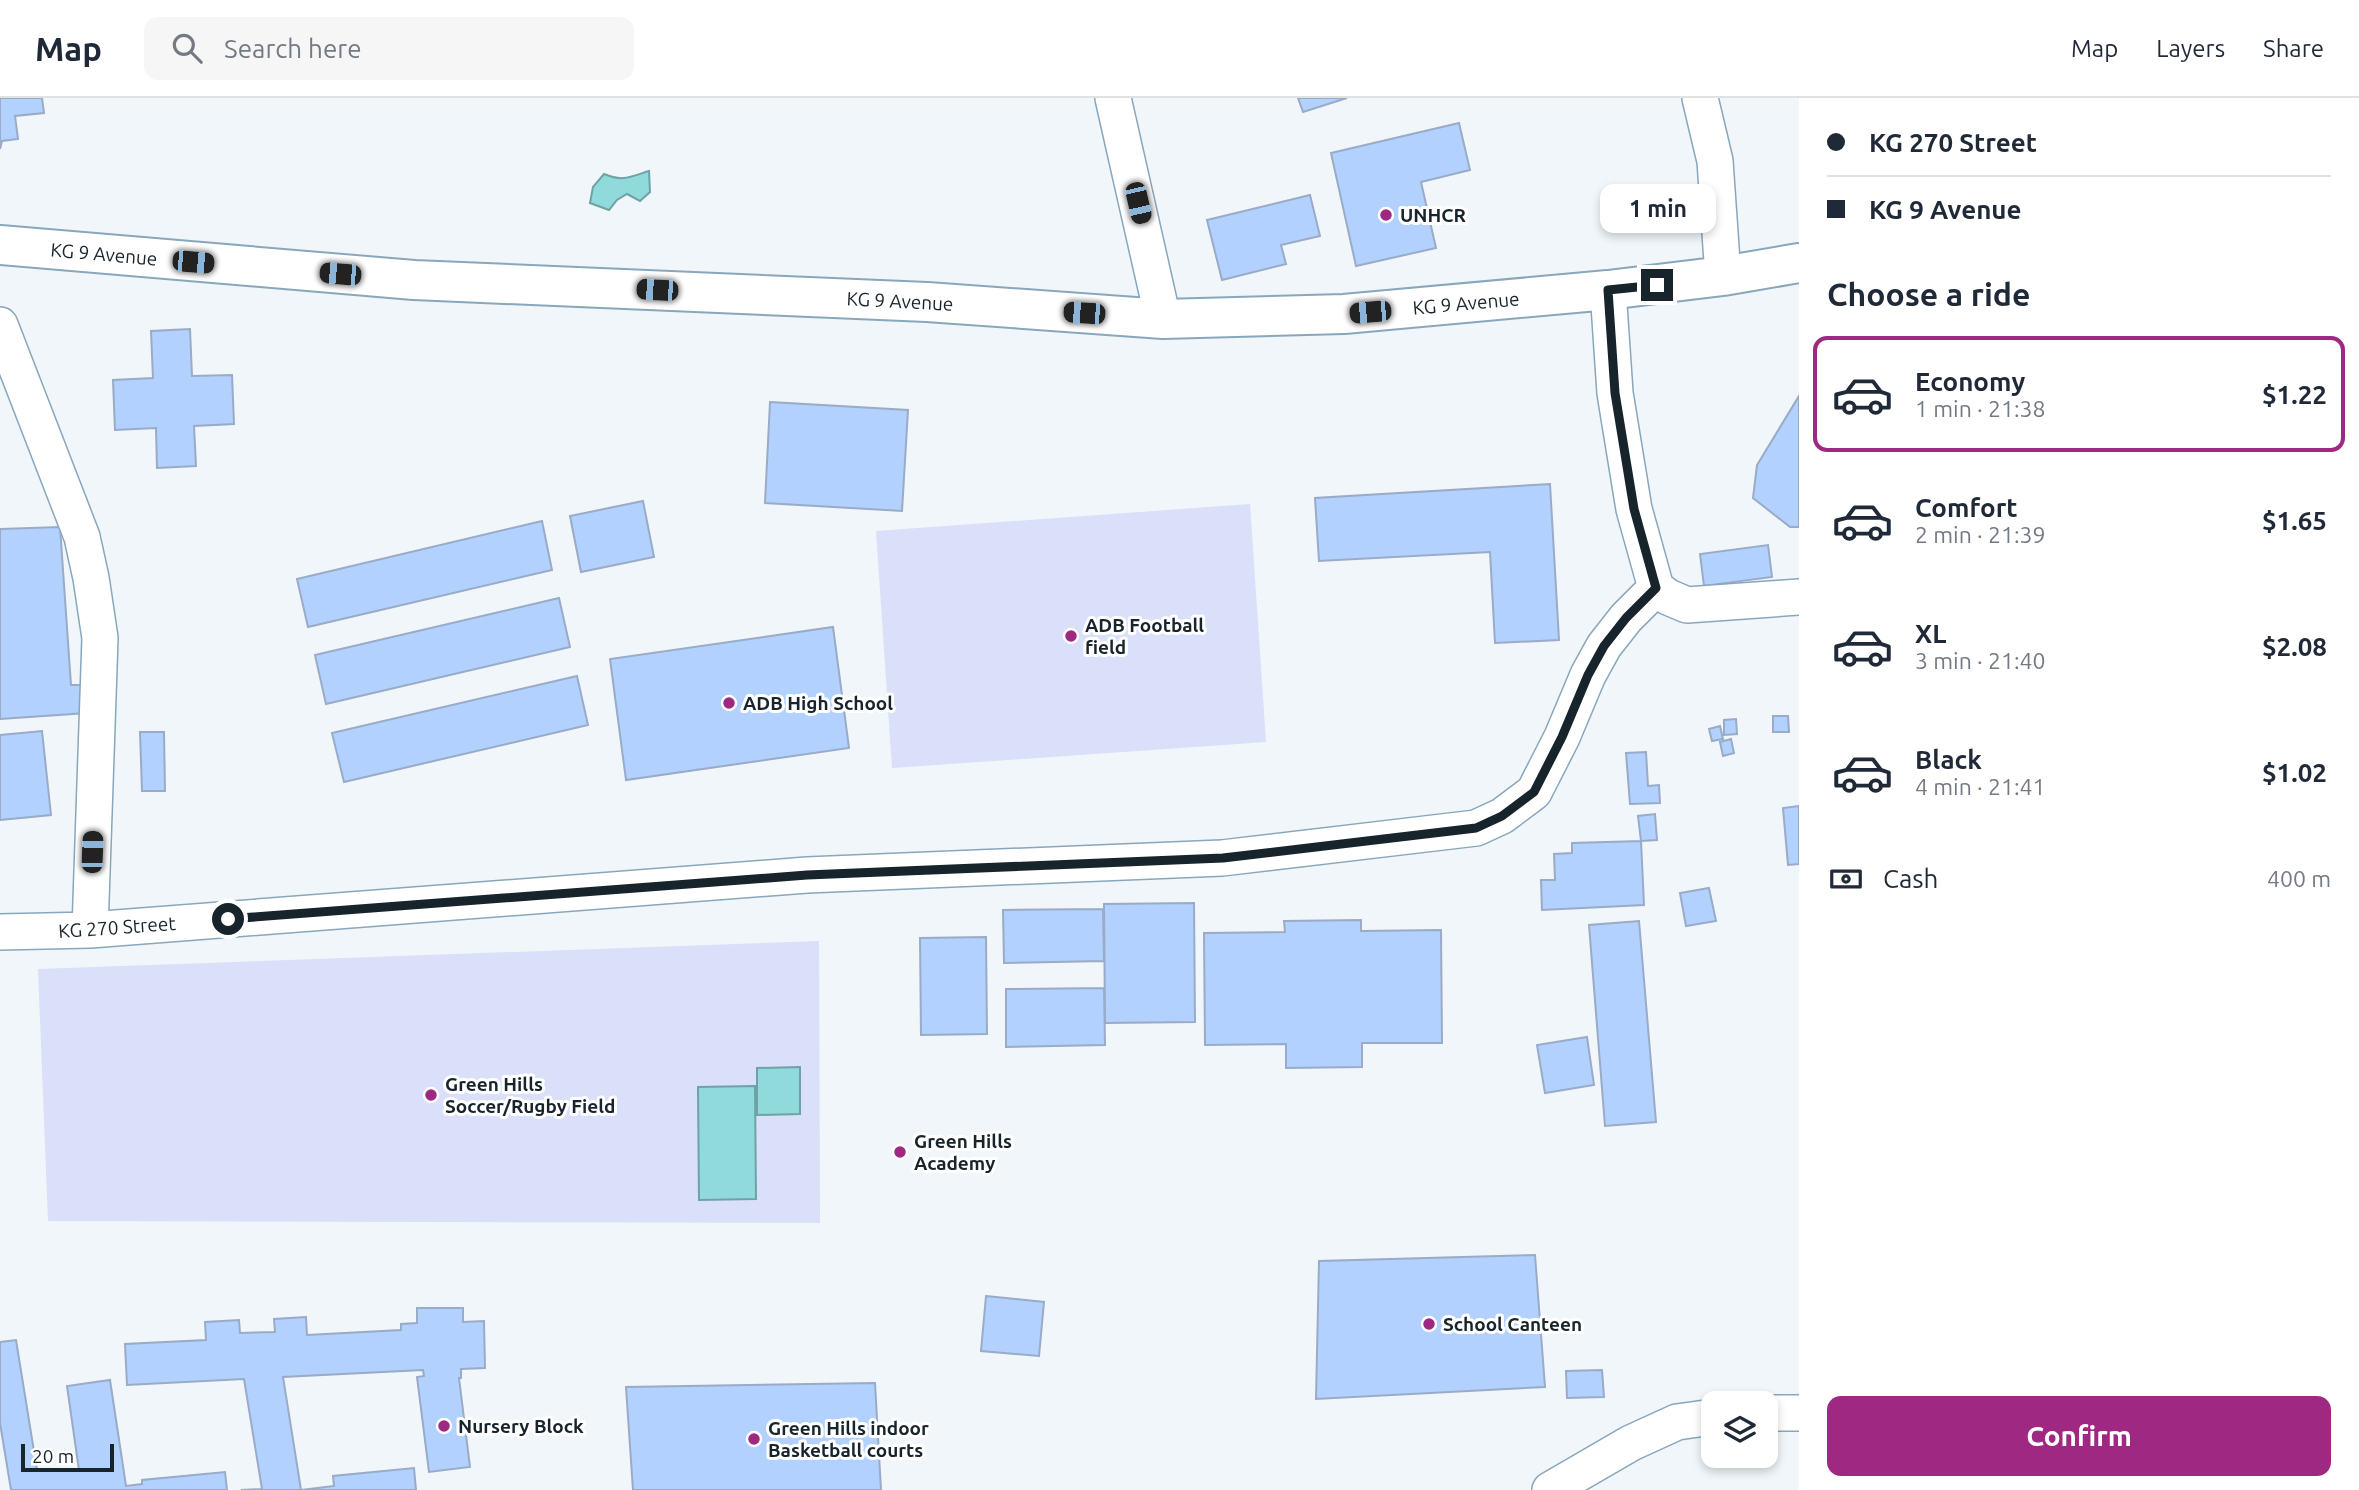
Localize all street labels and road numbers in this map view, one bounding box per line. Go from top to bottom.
street label: KG 9 Avenue [50,238,158,270]
street label: KG 9 Avenue [846,287,954,315]
street label: KG 9 Avenue [1412,287,1520,319]
street label: KG 270 Street [58,912,177,942]

